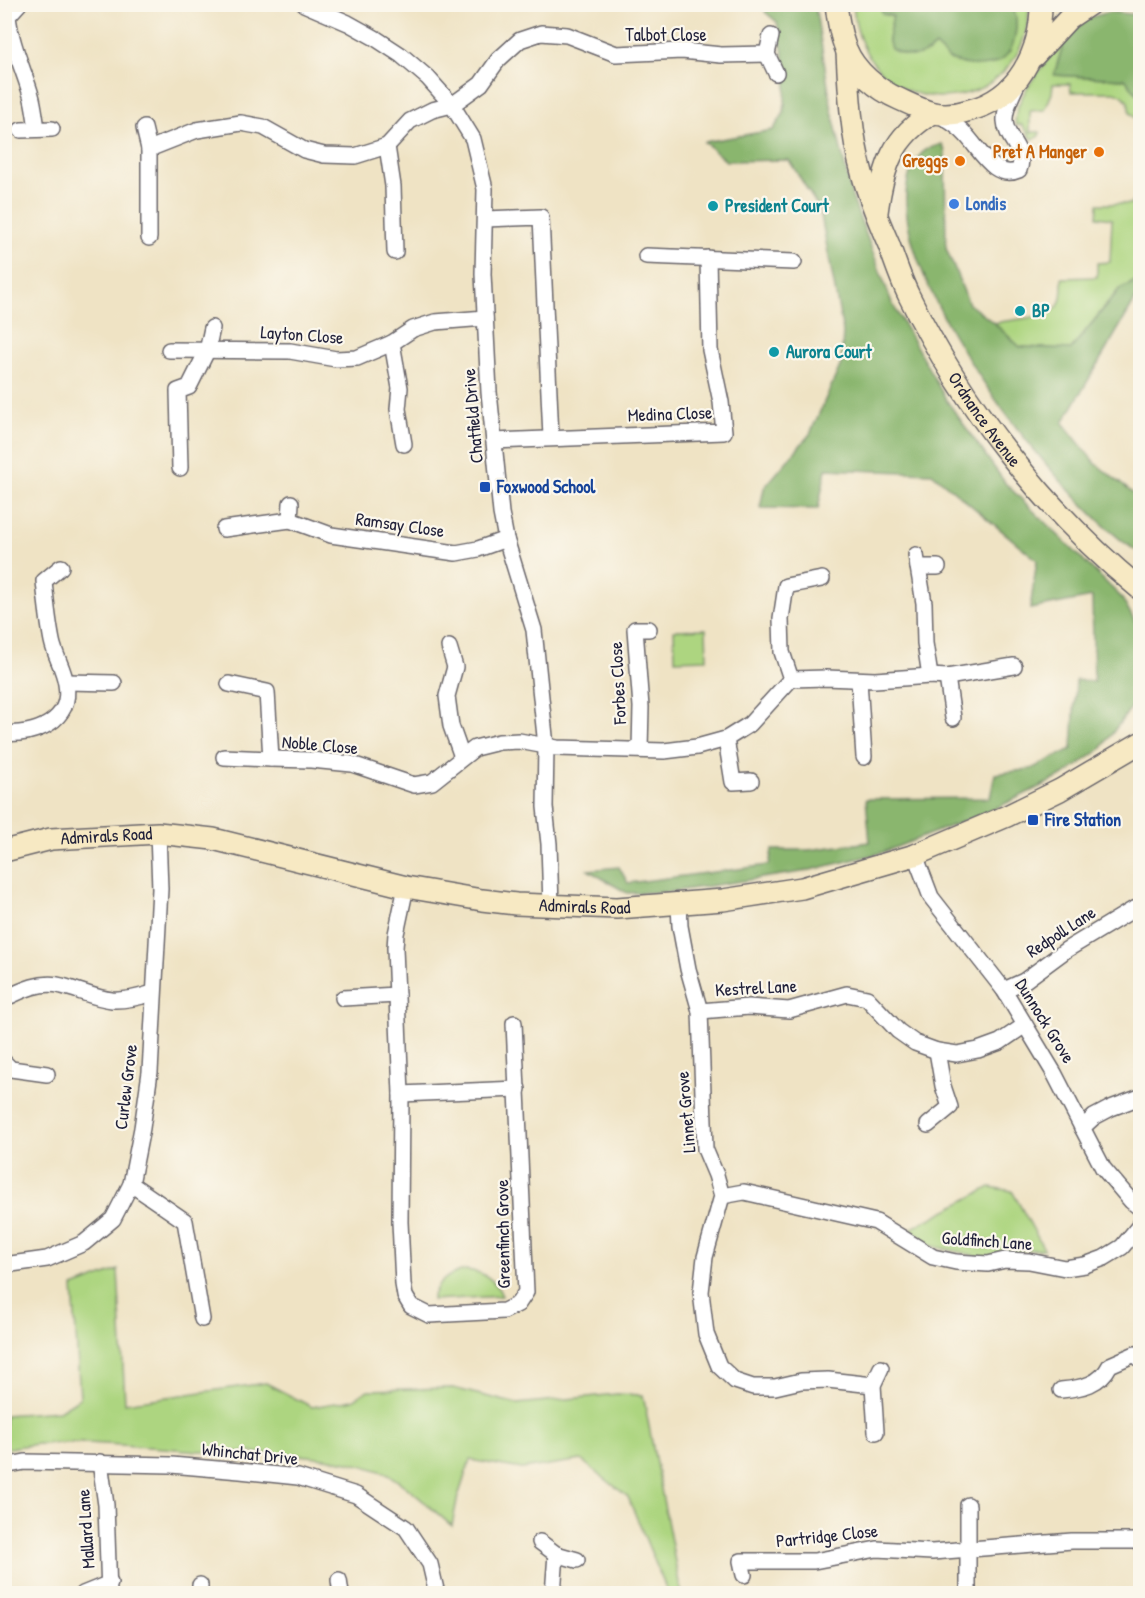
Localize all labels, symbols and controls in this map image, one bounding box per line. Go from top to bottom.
street label: Talbot Close [625,22,707,47]
place label: Pret A Manger [993,139,1087,165]
marker: Pret A Manger [1092,145,1106,159]
place label: Greggs [902,148,948,174]
marker: Greggs [953,154,967,168]
place label: Londis [966,191,1006,216]
place label: President Court [725,193,830,218]
marker: Londis [947,197,961,211]
marker: President Court [706,199,720,213]
place label: BP [1032,298,1050,323]
marker: BP [1013,304,1027,318]
street label: Layton Close [260,319,344,350]
place label: Aurora Court [786,339,873,364]
marker: Aurora Court [767,345,781,359]
street label: Ordnance Avenue [942,367,1027,472]
street label: Chatfield Drive [456,368,489,464]
street label: Medina Close [627,400,713,427]
place label: Foxwood School [496,474,596,499]
marker: Foxwood School [478,480,492,494]
street label: Ramsay Close [354,506,446,543]
street label: Forbes Close [603,641,632,726]
street label: Noble Close [281,729,359,760]
place label: Fire Station [1044,807,1121,832]
marker: Fire Station [1026,813,1040,827]
street label: Admirals Road [60,820,153,850]
street label: Admirals Road [539,892,631,920]
street label: Redpoll Lane [1021,900,1100,963]
street label: Kestrel Lane [714,973,797,1002]
street label: Dunnock Grove [1010,974,1081,1068]
street label: Curlew Grove [108,1043,143,1131]
street label: Linnet Grove [669,1070,702,1154]
street label: Greenfinch Grove [489,1179,516,1289]
street label: Goldfinch Lane [941,1225,1033,1256]
street label: Whinchat Drive [201,1436,299,1471]
street label: Mallard Lane [70,1488,101,1570]
street label: Partridge Close [775,1518,879,1553]

